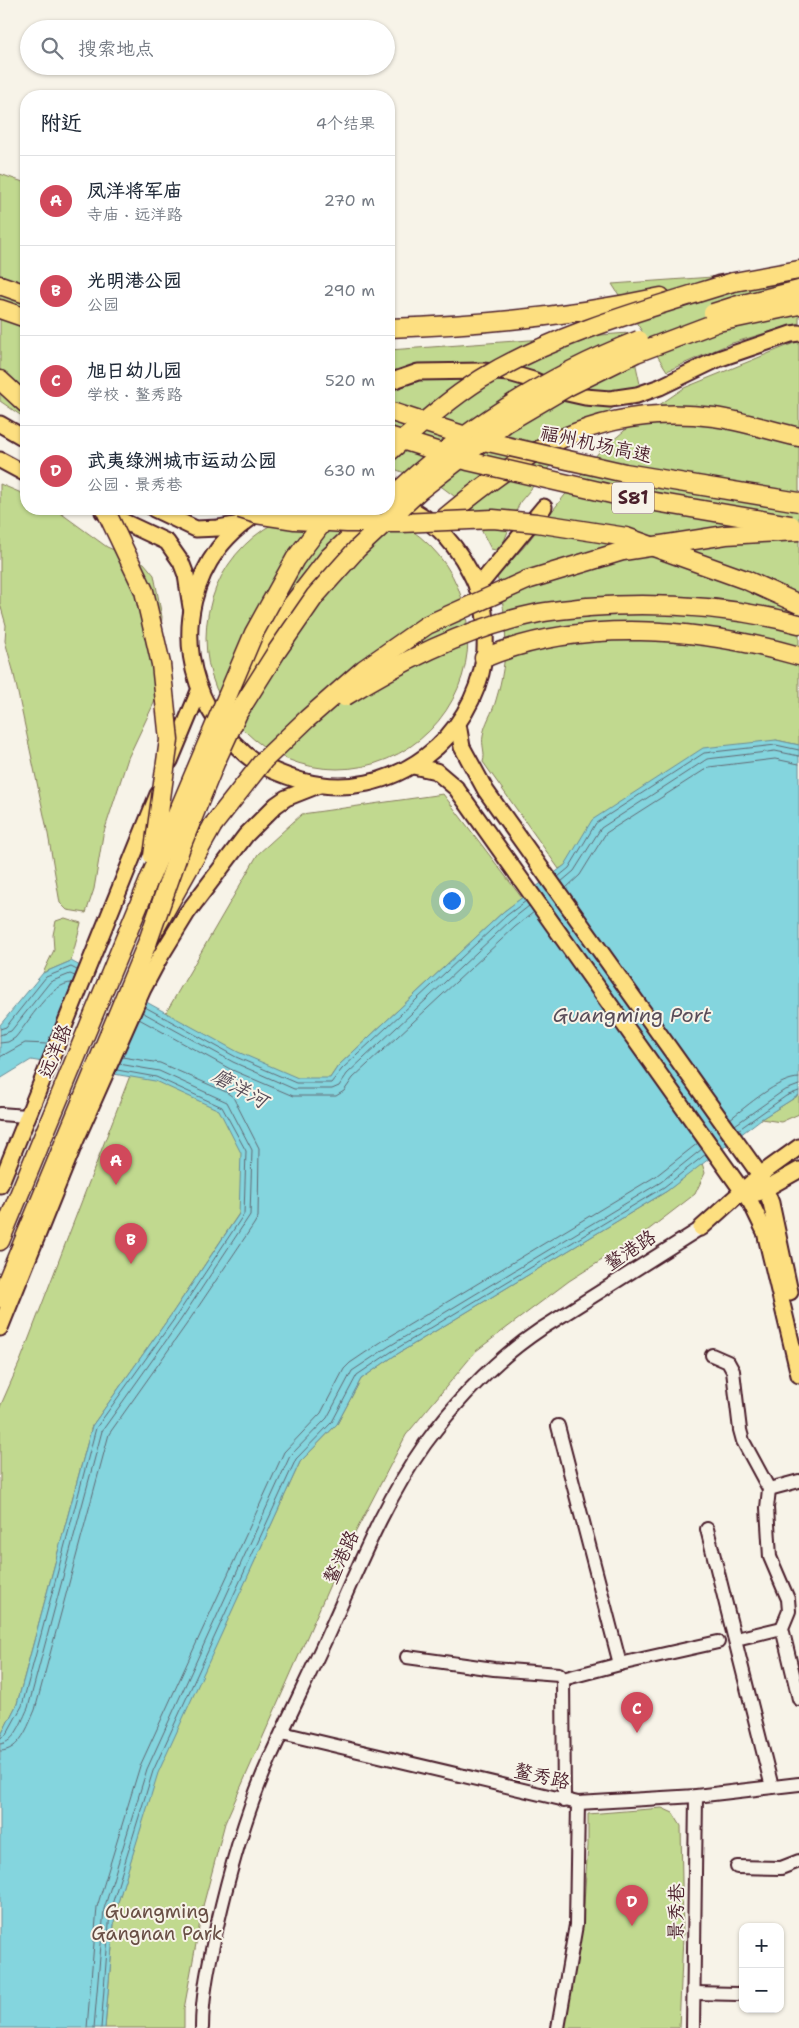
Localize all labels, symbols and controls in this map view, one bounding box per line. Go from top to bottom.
search box [20,20,395,75]
icon: search [38,34,66,62]
text: 搜索地点 [78,36,154,61]
text: 附近 [40,109,82,137]
text: 4个结果 [316,113,375,134]
text: 凤洋将军庙 [87,178,182,203]
text: A [50,190,62,211]
text: 270 m [324,190,375,211]
text: 寺庙 · 远洋路 [87,204,182,225]
text: 光明港公园 [87,268,182,293]
text: B [51,280,61,301]
text: 290 m [323,280,375,301]
text: 公园 [87,294,119,315]
text: 旭日幼儿园 [87,358,182,383]
text: C [51,370,61,391]
text: 520 m [325,370,375,391]
text: 学校 · 鳌秀路 [87,384,182,405]
street label: 福州机场高速 [538,420,654,468]
text: 武夷绿洲城市运动公园 [87,448,277,473]
text: D [50,460,62,481]
text: 630 m [323,460,375,481]
text: 公园 · 景秀巷 [87,474,182,495]
road number: S81 [612,482,654,514]
your location [439,888,465,914]
water label: Guangming Port [553,1002,711,1028]
street label: 远洋路 [33,1020,77,1082]
water label: 磨洋河 [207,1062,275,1115]
pin: A [100,1144,132,1185]
pin: B [115,1223,147,1264]
street label: 鳌港路 [599,1224,661,1276]
street label: 鳌港路 [318,1526,364,1588]
pin: C [621,1692,653,1733]
street label: 鳌秀路 [511,1757,573,1795]
street label: 景秀巷 [663,1883,689,1941]
pin: D [616,1885,648,1926]
park label: Guangming Gangnan Park [91,1899,223,1946]
map controls [739,1923,784,2013]
button: + [739,1923,784,1968]
button: − [739,1968,784,2013]

